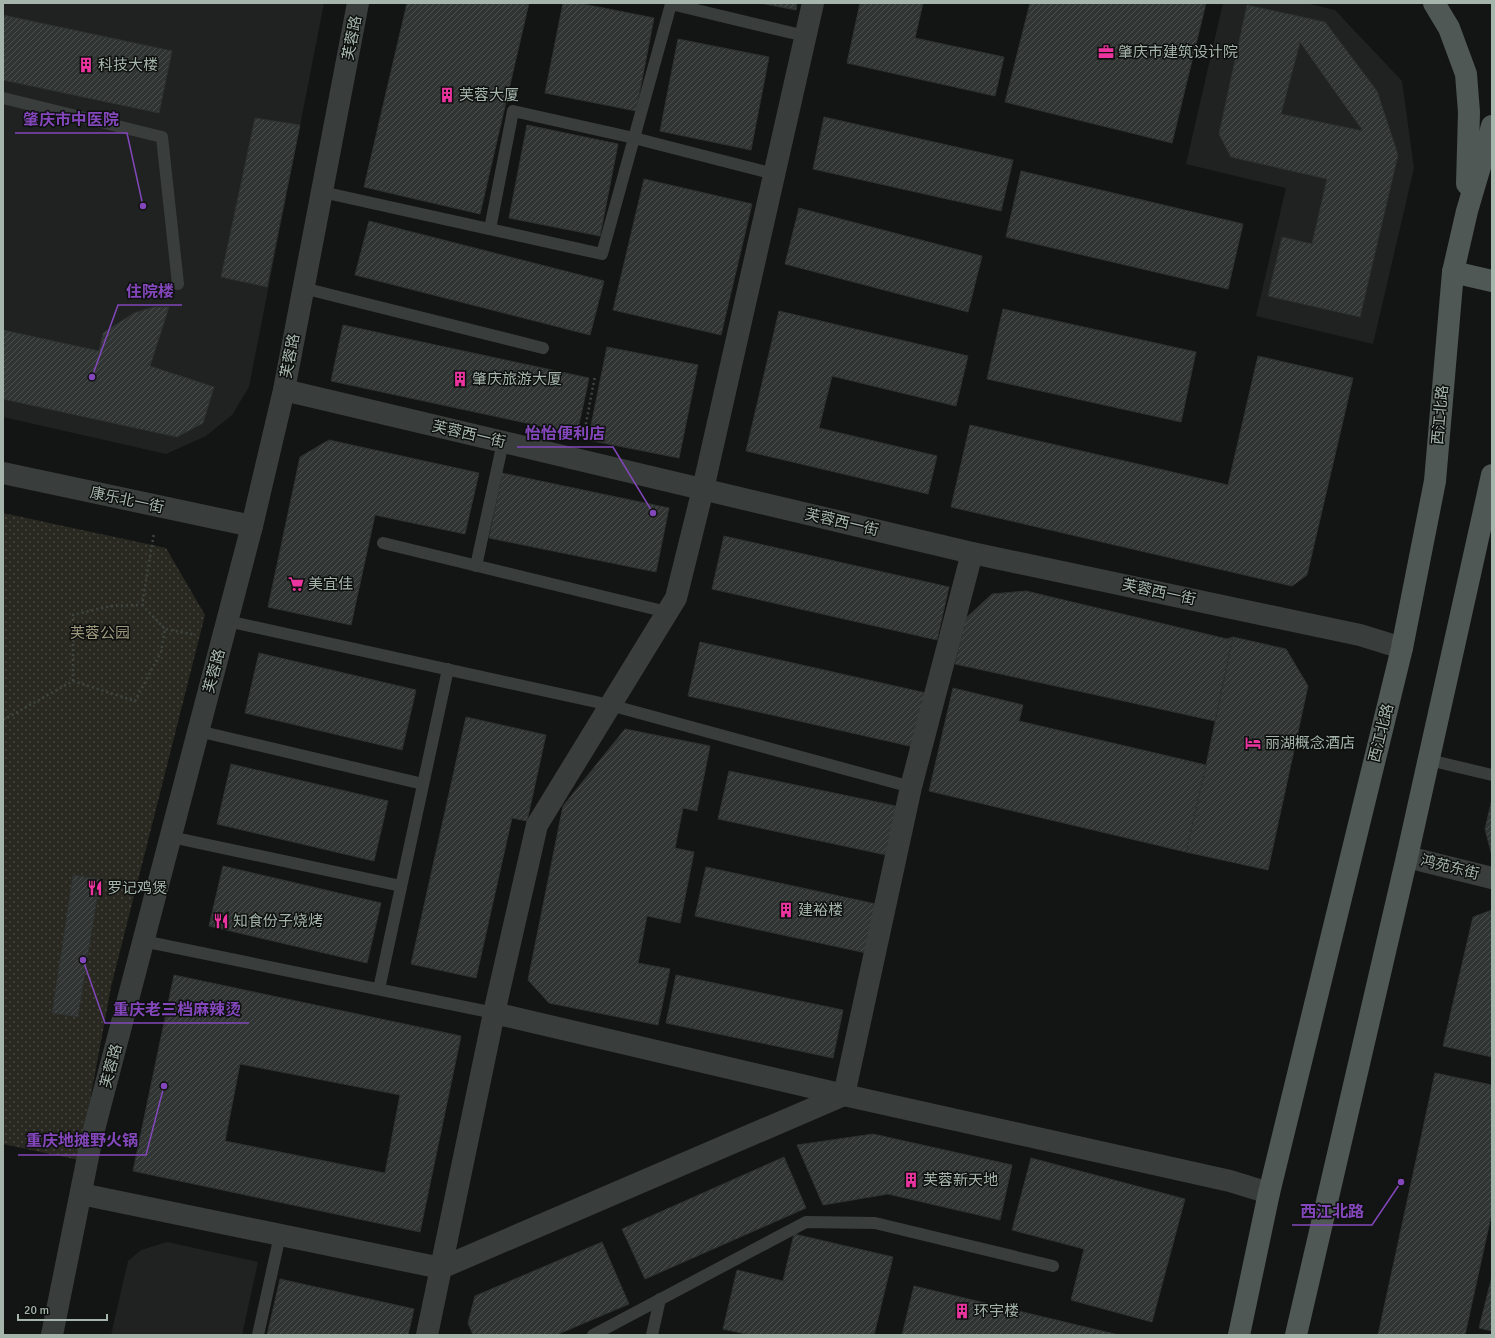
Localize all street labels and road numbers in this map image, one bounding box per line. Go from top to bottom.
street label: 芙蓉路 [339,14,365,62]
street label: 芙蓉路 [277,332,303,380]
street label: 西江北路 [1428,384,1452,446]
street label: 芙蓉西一街 [430,417,508,451]
street label: 康乐北一街 [88,483,166,517]
street label: 芙蓉西一街 [803,505,881,539]
street label: 芙蓉西一街 [1120,575,1198,609]
street label: 芙蓉路 [199,647,229,695]
street label: 西江北路 [1365,702,1397,764]
street label: 鸿苑东街 [1419,851,1481,883]
street label: 芙蓉路 [96,1042,126,1090]

